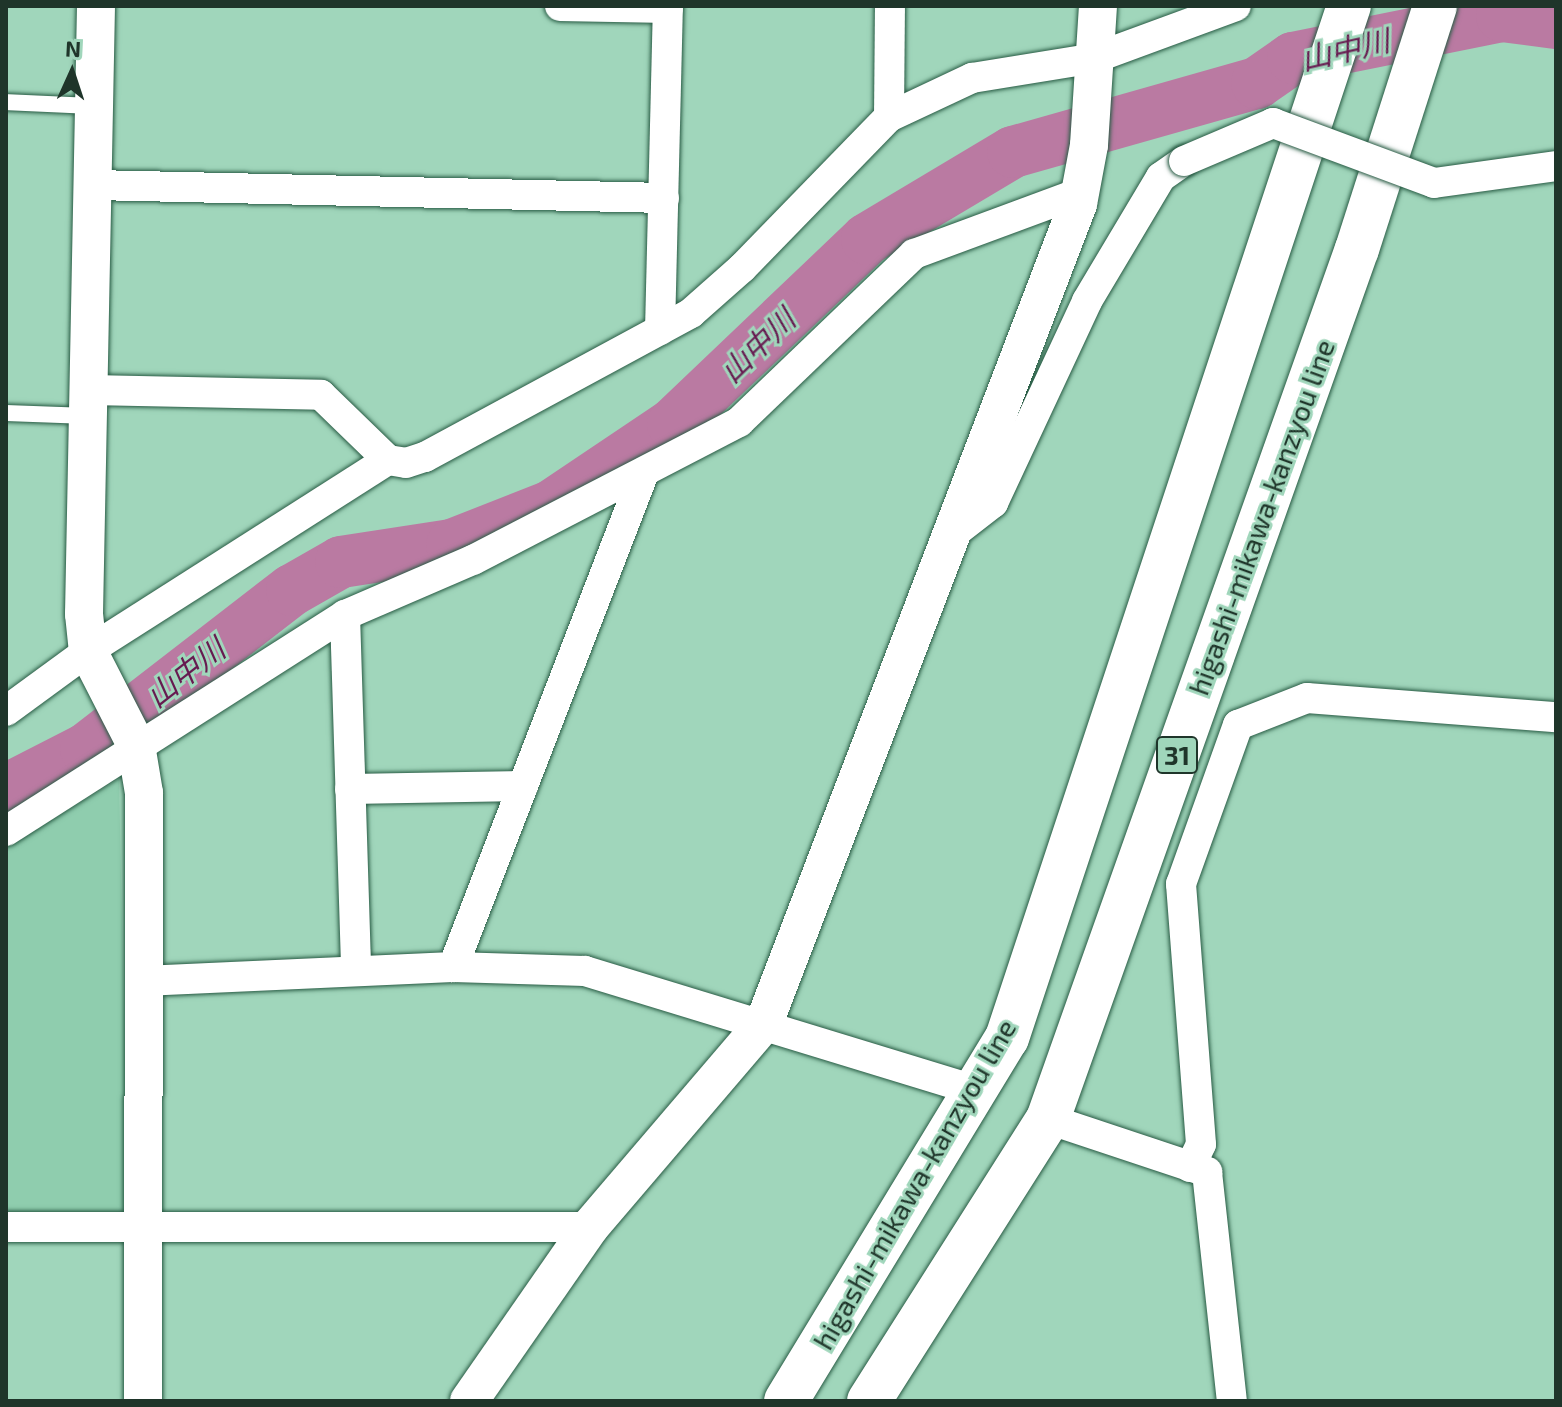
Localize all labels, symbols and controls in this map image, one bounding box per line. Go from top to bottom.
water label: 山中川 [1297,21,1393,77]
north arrow [32,32,112,112]
text: N [65,35,82,61]
water label: 山中川 [712,301,802,389]
street label: higashi-mikawa-kanzyou line [1181,335,1341,699]
water label: 山中川 [138,630,232,714]
road number: 31 [1155,733,1199,777]
street label: higashi-mikawa-kanzyou line [806,1013,1022,1355]

